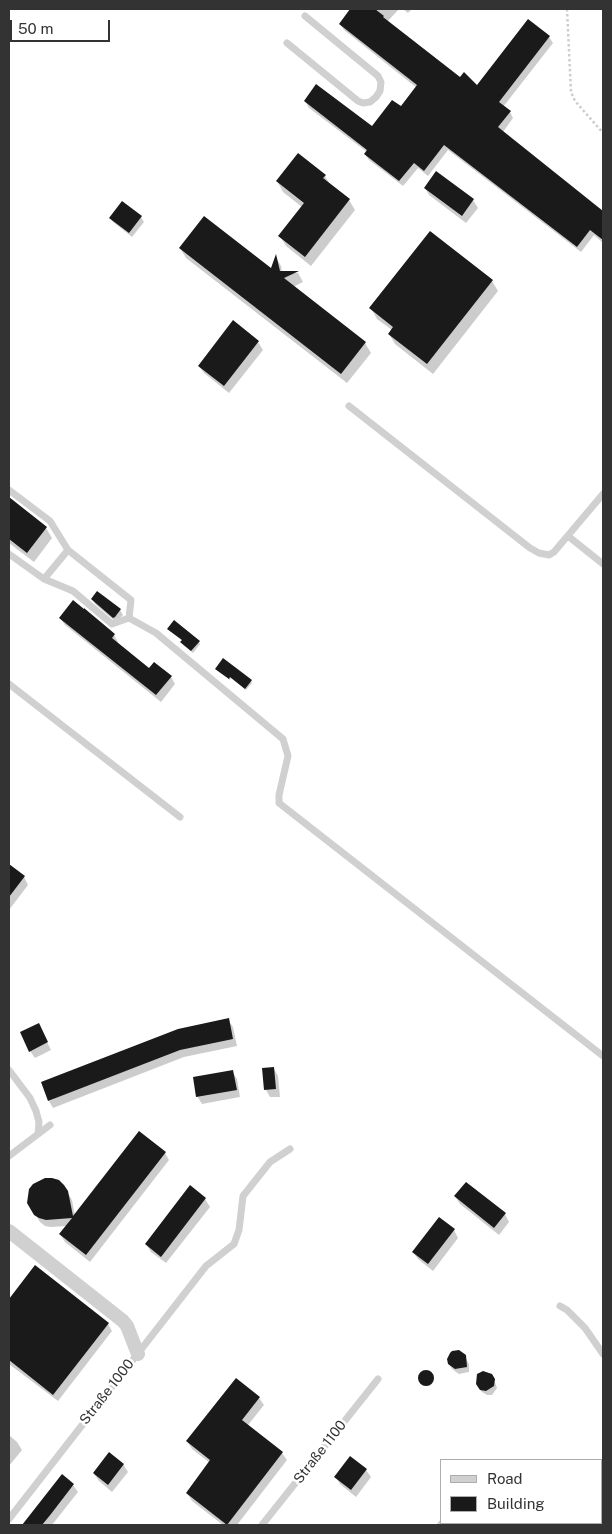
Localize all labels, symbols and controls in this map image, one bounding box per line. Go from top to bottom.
scale bar [12,10,112,42]
text: 50 m [18,20,53,37]
street label: Straße 1000 [76,1356,138,1428]
street label: Straße 1100 [290,1417,350,1487]
legend [440,1459,602,1524]
text: Road [487,1470,523,1487]
text: Building [487,1495,545,1512]

